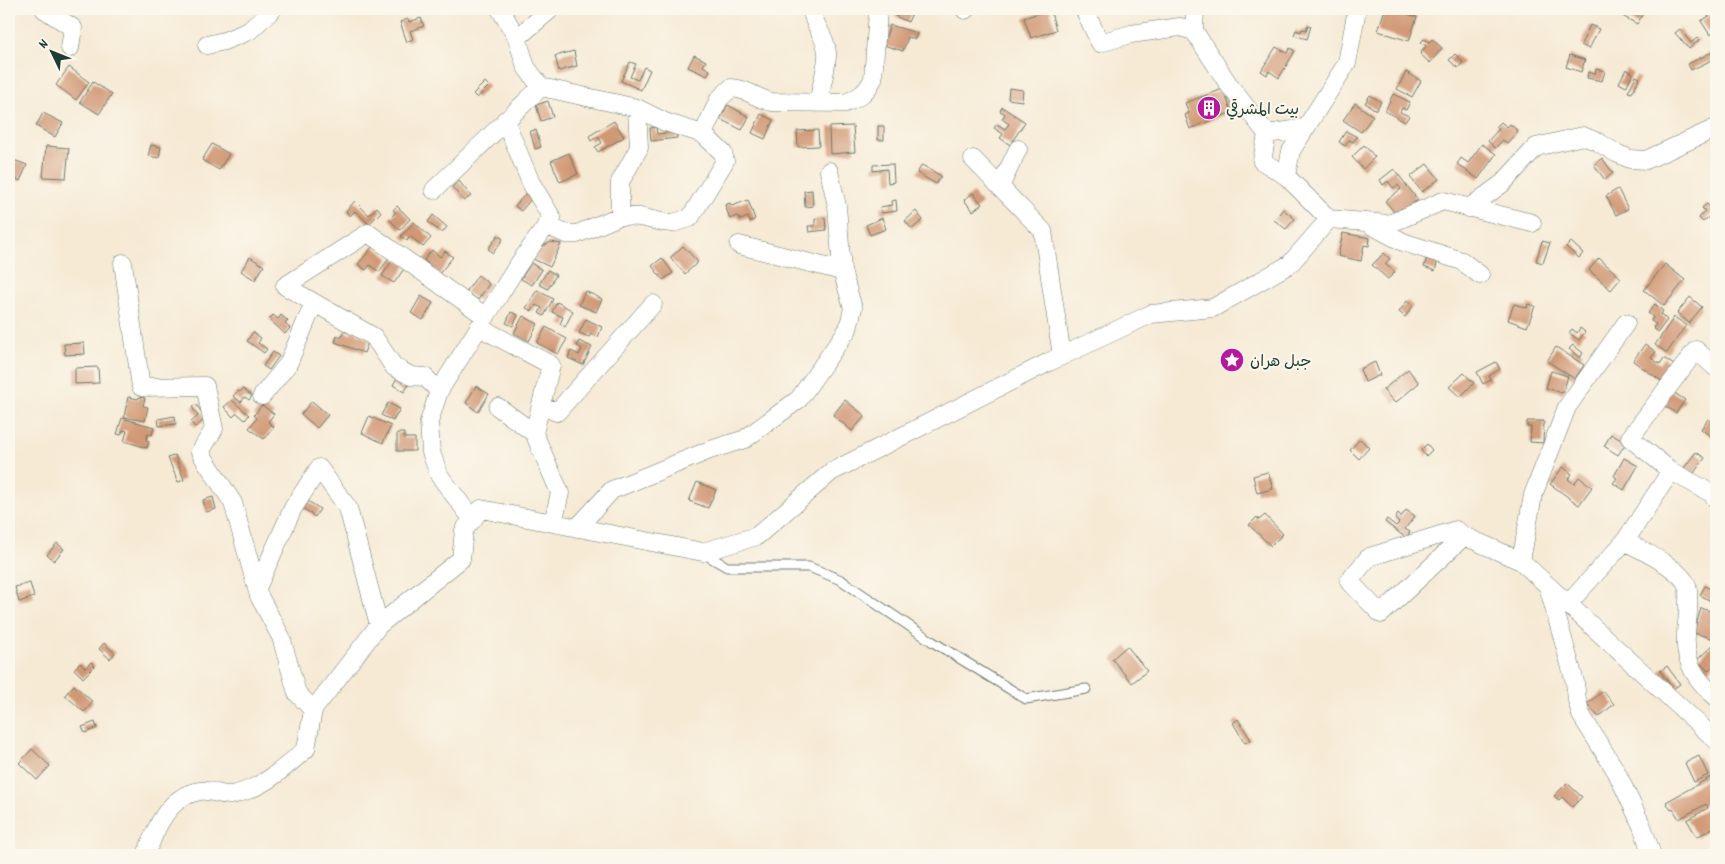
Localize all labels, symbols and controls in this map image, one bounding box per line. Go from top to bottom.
north arrow [28,28,78,78]
text: N [34,35,54,54]
building icon: بيت المشرقي [1196,95,1222,121]
place label: بيت المشرقي [1226,98,1299,122]
place icon: جبل هران [1219,347,1245,373]
place label: جبل هران [1250,351,1311,374]

